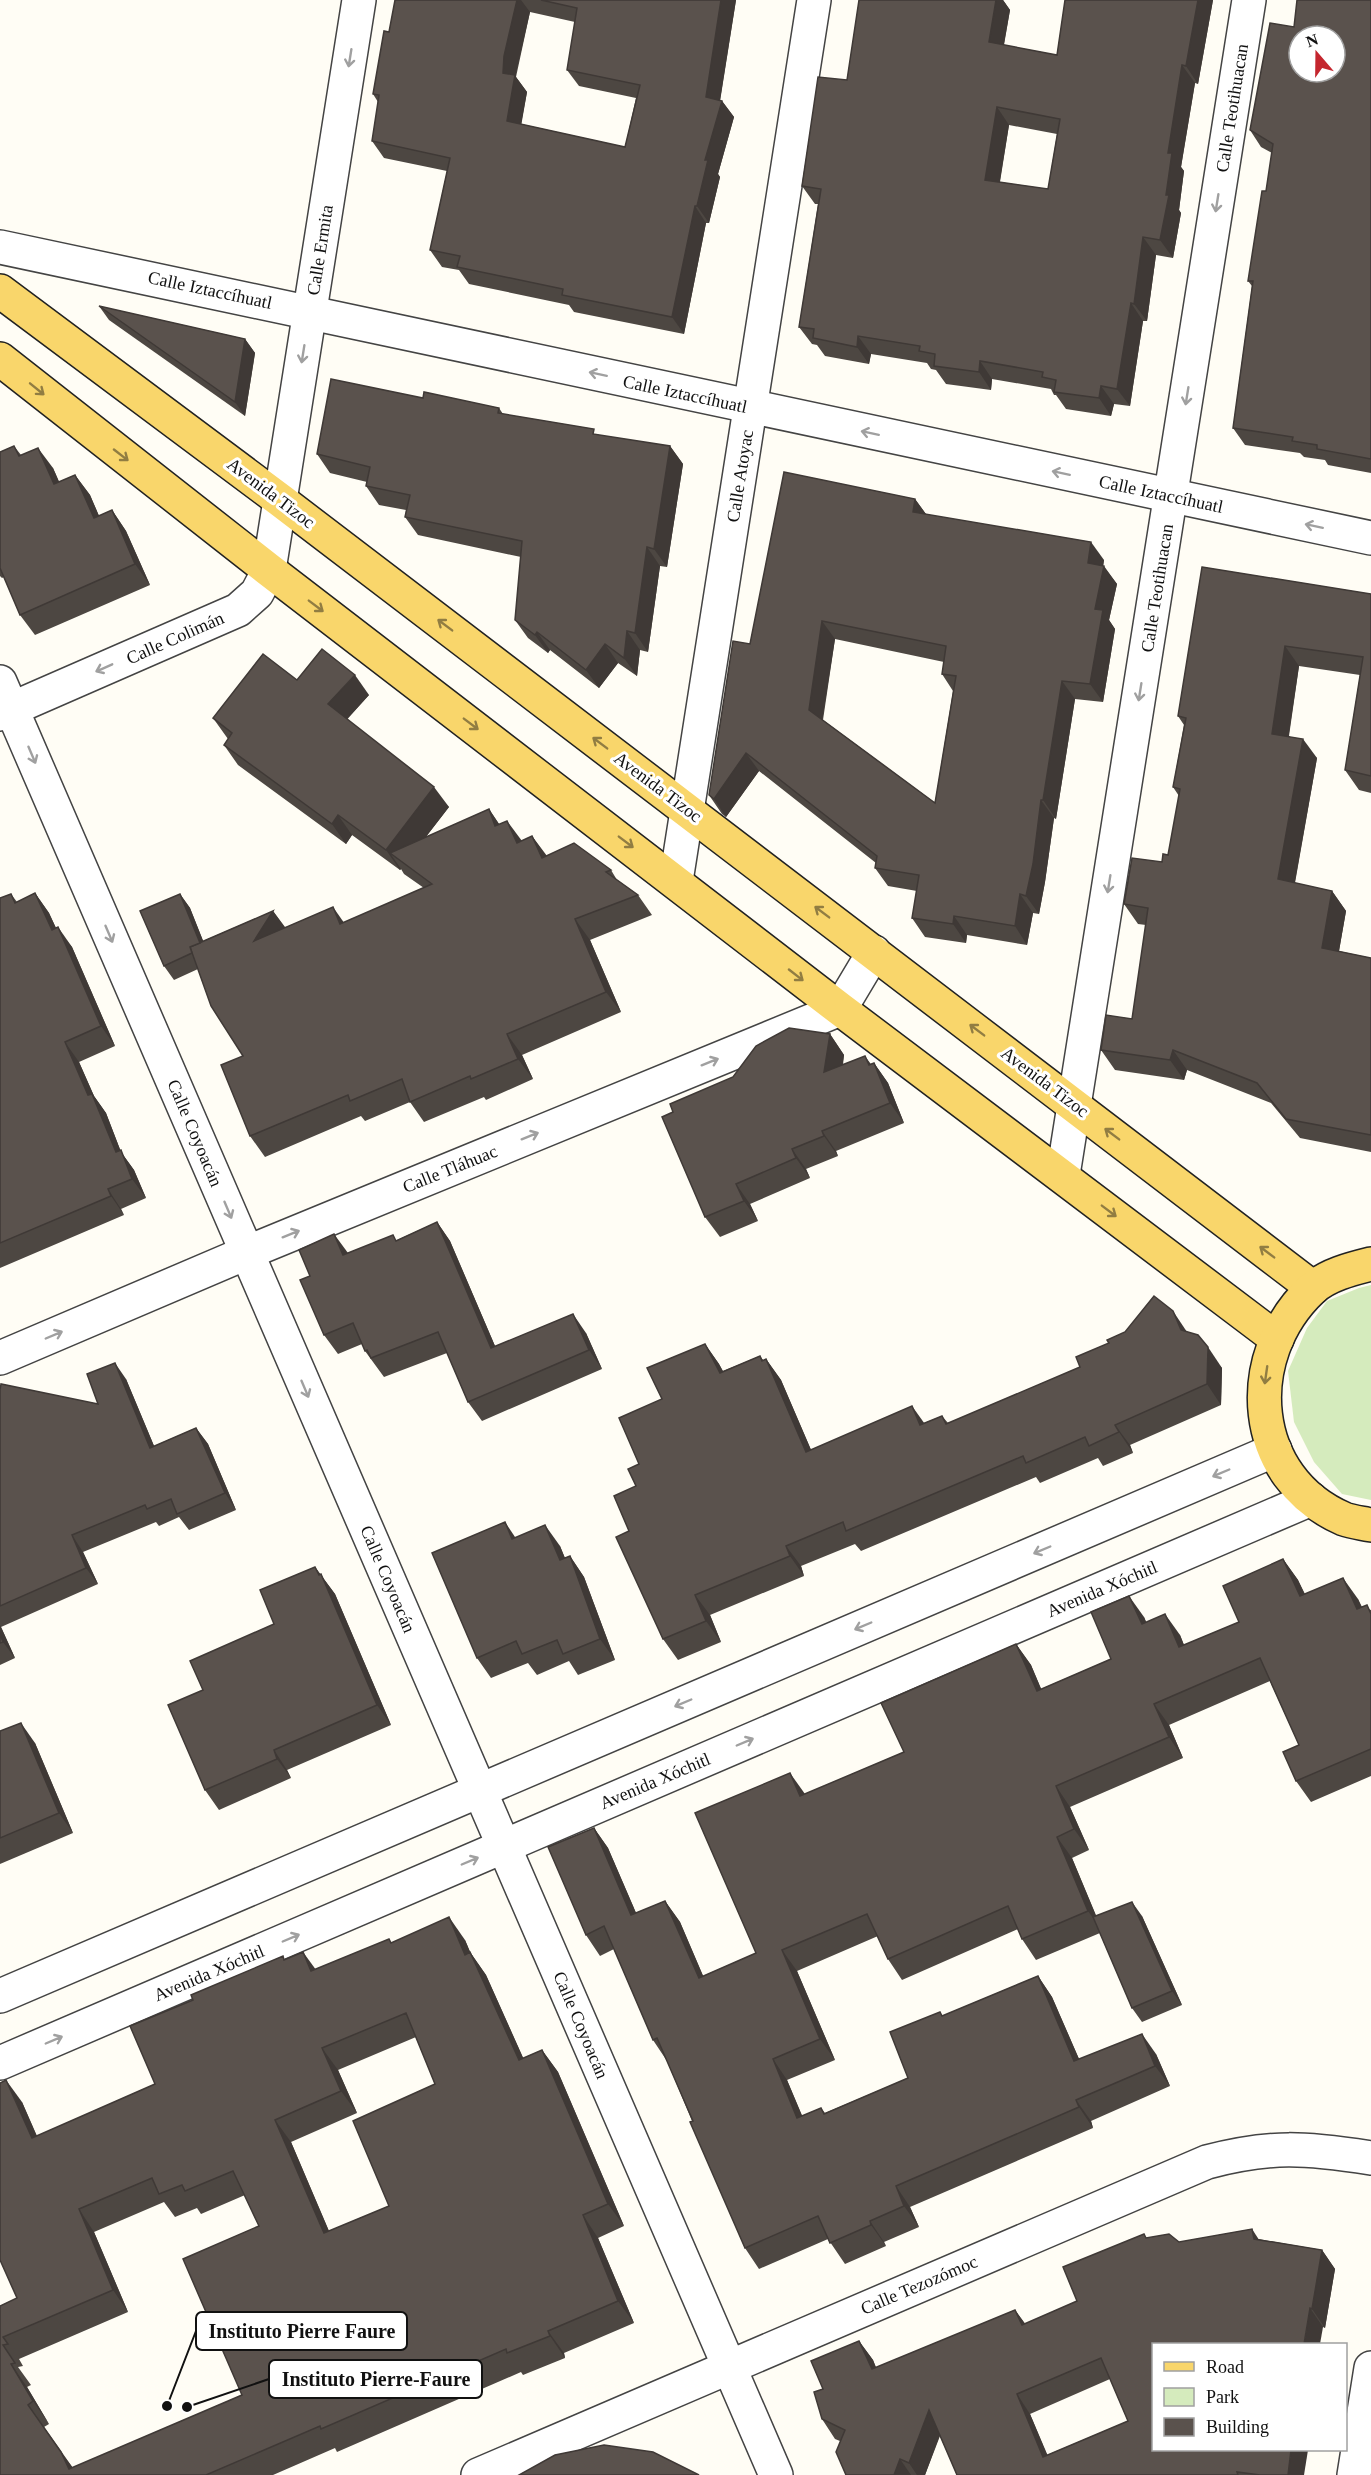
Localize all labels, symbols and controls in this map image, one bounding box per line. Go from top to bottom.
north arrow [1287,24,1347,84]
text: N [1304,30,1321,50]
street label: Calle Teotihuacan [1212,42,1252,174]
one-way arrow [345,47,356,67]
one-way arrow [1212,193,1223,212]
street label: Calle Ermita [303,203,337,297]
street label: Calle Iztaccíhuatl [146,267,274,313]
one-way arrow [298,344,309,363]
one-way arrow [588,368,607,380]
street label: Calle Iztaccíhuatl [621,371,749,417]
one-way arrow [29,383,45,396]
one-way arrow [1182,385,1193,405]
one-way arrow [861,427,881,438]
street label: Calle Atoyac [723,428,757,524]
one-way arrow [112,449,128,462]
street label: Avenida Tizoc [223,454,319,532]
one-way arrow [1052,467,1072,478]
street label: Calle Iztaccíhuatl [1097,471,1225,517]
one-way arrow [1305,520,1324,531]
street label: Calle Teotihuacan [1137,522,1177,654]
one-way arrow [307,599,323,612]
street label: Calle Colimán [123,608,227,668]
one-way arrow [437,619,453,632]
one-way arrow [96,663,114,675]
one-way arrow [1134,682,1145,701]
one-way arrow [462,718,478,730]
one-way arrow [592,737,608,750]
one-way arrow [27,746,38,764]
street label: Avenida Tizoc [610,748,706,826]
one-way arrow [617,836,633,849]
one-way arrow [1103,874,1114,894]
one-way arrow [814,906,830,919]
one-way arrow [104,925,115,943]
one-way arrow [788,968,804,981]
one-way arrow [969,1024,985,1037]
street label: Avenida Tizoc [997,1043,1093,1121]
one-way arrow [700,1056,719,1067]
street label: Calle Coyoacán [163,1076,227,1190]
one-way arrow [1104,1127,1120,1140]
one-way arrow [520,1130,539,1141]
street label: Calle Tláhuac [400,1141,500,1197]
one-way arrow [223,1200,234,1218]
one-way arrow [1101,1204,1117,1217]
one-way arrow [282,1228,300,1239]
one-way arrow [1259,1246,1275,1259]
one-way arrow [44,1329,62,1340]
one-way arrow [1261,1364,1272,1384]
one-way arrow [300,1379,312,1397]
one-way arrow [1212,1468,1231,1479]
street label: Calle Coyoacán [356,1522,420,1636]
one-way arrow [1033,1545,1051,1556]
street label: Avenida Xóchitl [1044,1557,1160,1621]
one-way arrow [854,1621,872,1633]
one-way arrow [675,1698,693,1709]
one-way arrow [736,1736,754,1747]
street label: Avenida Xóchitl [597,1749,713,1813]
one-way arrow [460,1855,478,1866]
one-way arrow [281,1932,299,1943]
street label: Avenida Xóchitl [151,1941,267,2005]
street label: Calle Coyoacán [549,1968,613,2082]
one-way arrow [44,2034,62,2045]
street label: Calle Tezozómoc [858,2251,980,2319]
callout: Instituto Pierre Faure [196,2312,407,2350]
text: Instituto Pierre Faure [208,2320,396,2342]
legend [1152,2343,1347,2451]
text: Road [1206,2357,1244,2377]
callout: Instituto Pierre-Faure [269,2360,482,2398]
text: Instituto Pierre-Faure [282,2368,470,2390]
text: Park [1206,2387,1239,2407]
text: Building [1206,2417,1269,2437]

